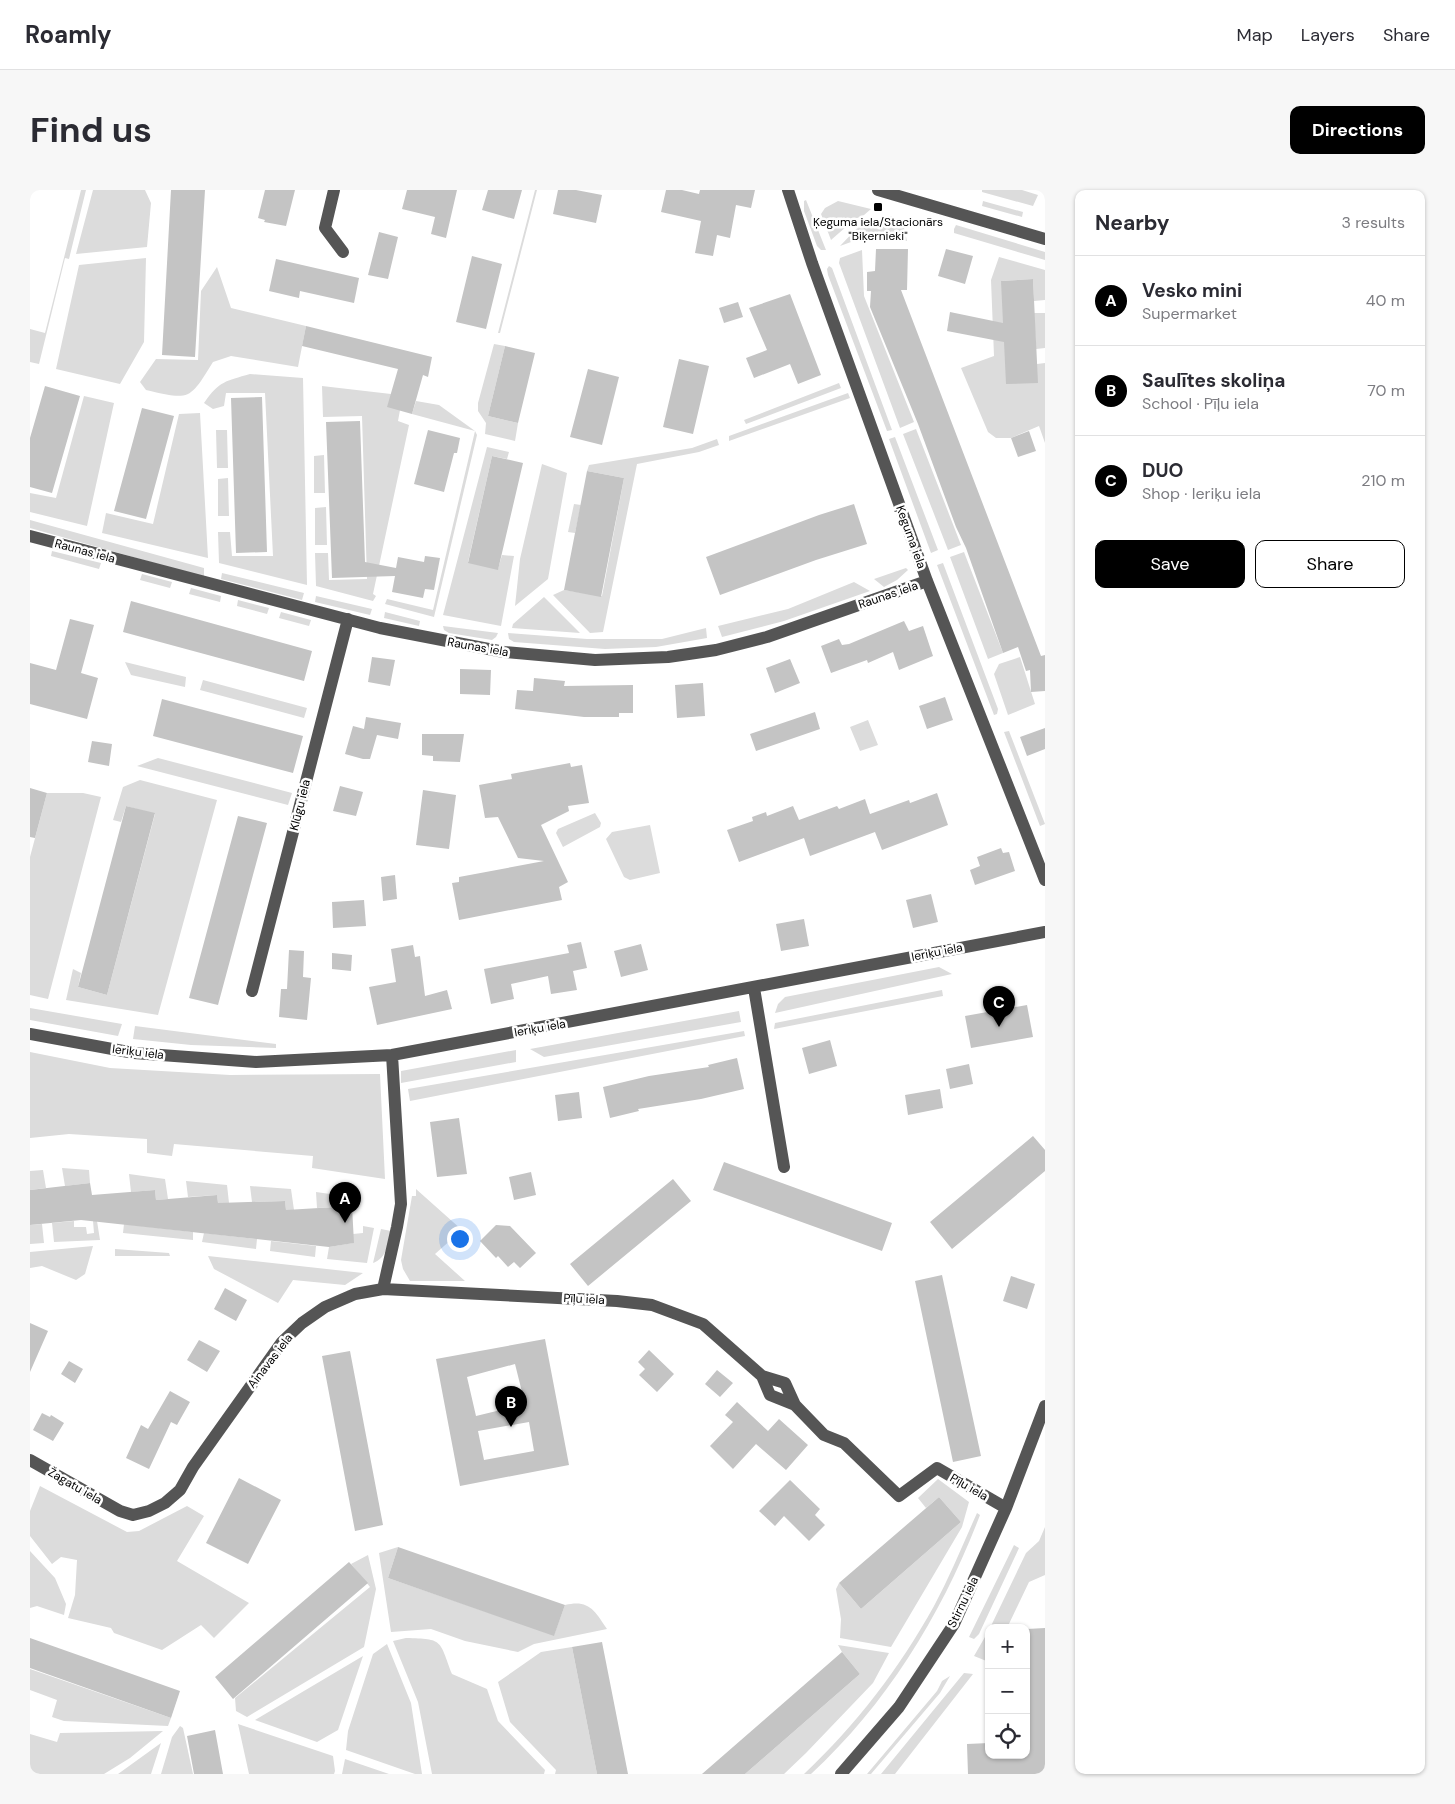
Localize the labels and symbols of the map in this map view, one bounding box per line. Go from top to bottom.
marker: Ķeguma iela/Stacionārs "Biķernieki" [872,201,884,213]
place label: Ķeguma iela/Stacionārs "Biķernieki" [813,214,943,244]
street label: Ķeguma iela [892,503,930,571]
street label: Raunas iela [53,535,117,567]
street label: Raunas iela [856,577,920,613]
street label: Raunas iela [446,634,510,660]
street label: Klūgu iela [286,778,314,832]
street label: Ieriķu iela [910,939,964,965]
pin: C [983,986,1015,1027]
street label: Ieriķu iela [513,1016,567,1040]
street label: Ieriķu iela [111,1041,165,1063]
pin: A [329,1182,361,1223]
your location [447,1226,473,1252]
street label: Pīļu iela [563,1290,605,1308]
street label: Ainavas iela [244,1331,296,1391]
pin: B [495,1386,527,1427]
street label: Žagatu iela [45,1464,105,1508]
street label: Pīļu iela [947,1470,991,1504]
street label: Stirnu iela [944,1574,982,1630]

